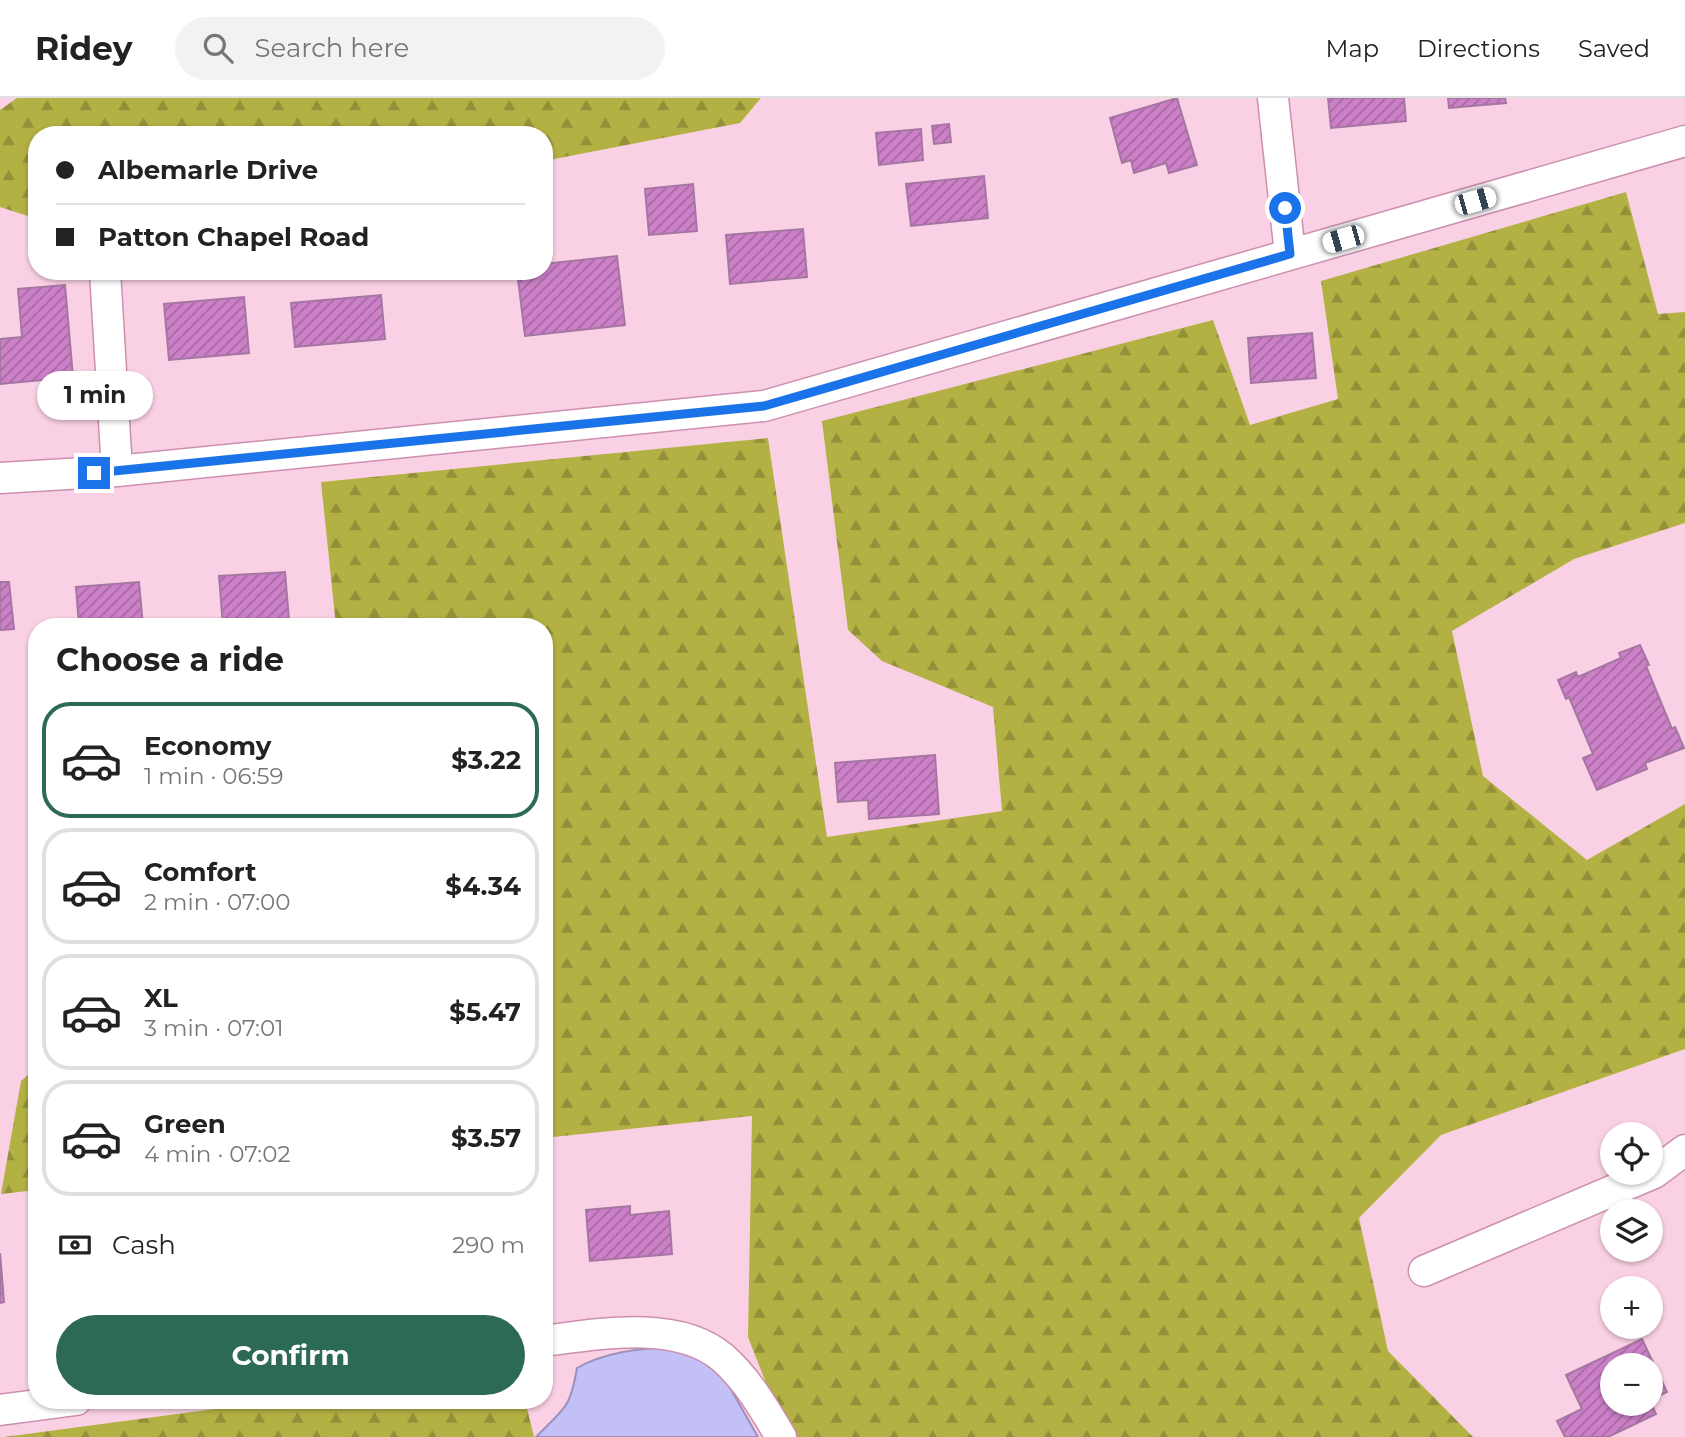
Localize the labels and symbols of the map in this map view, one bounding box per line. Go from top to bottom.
car [1452,185,1499,217]
route start [1269,192,1301,224]
car [1320,223,1367,255]
callout: 1 min [36,372,152,420]
route end [78,457,110,489]

